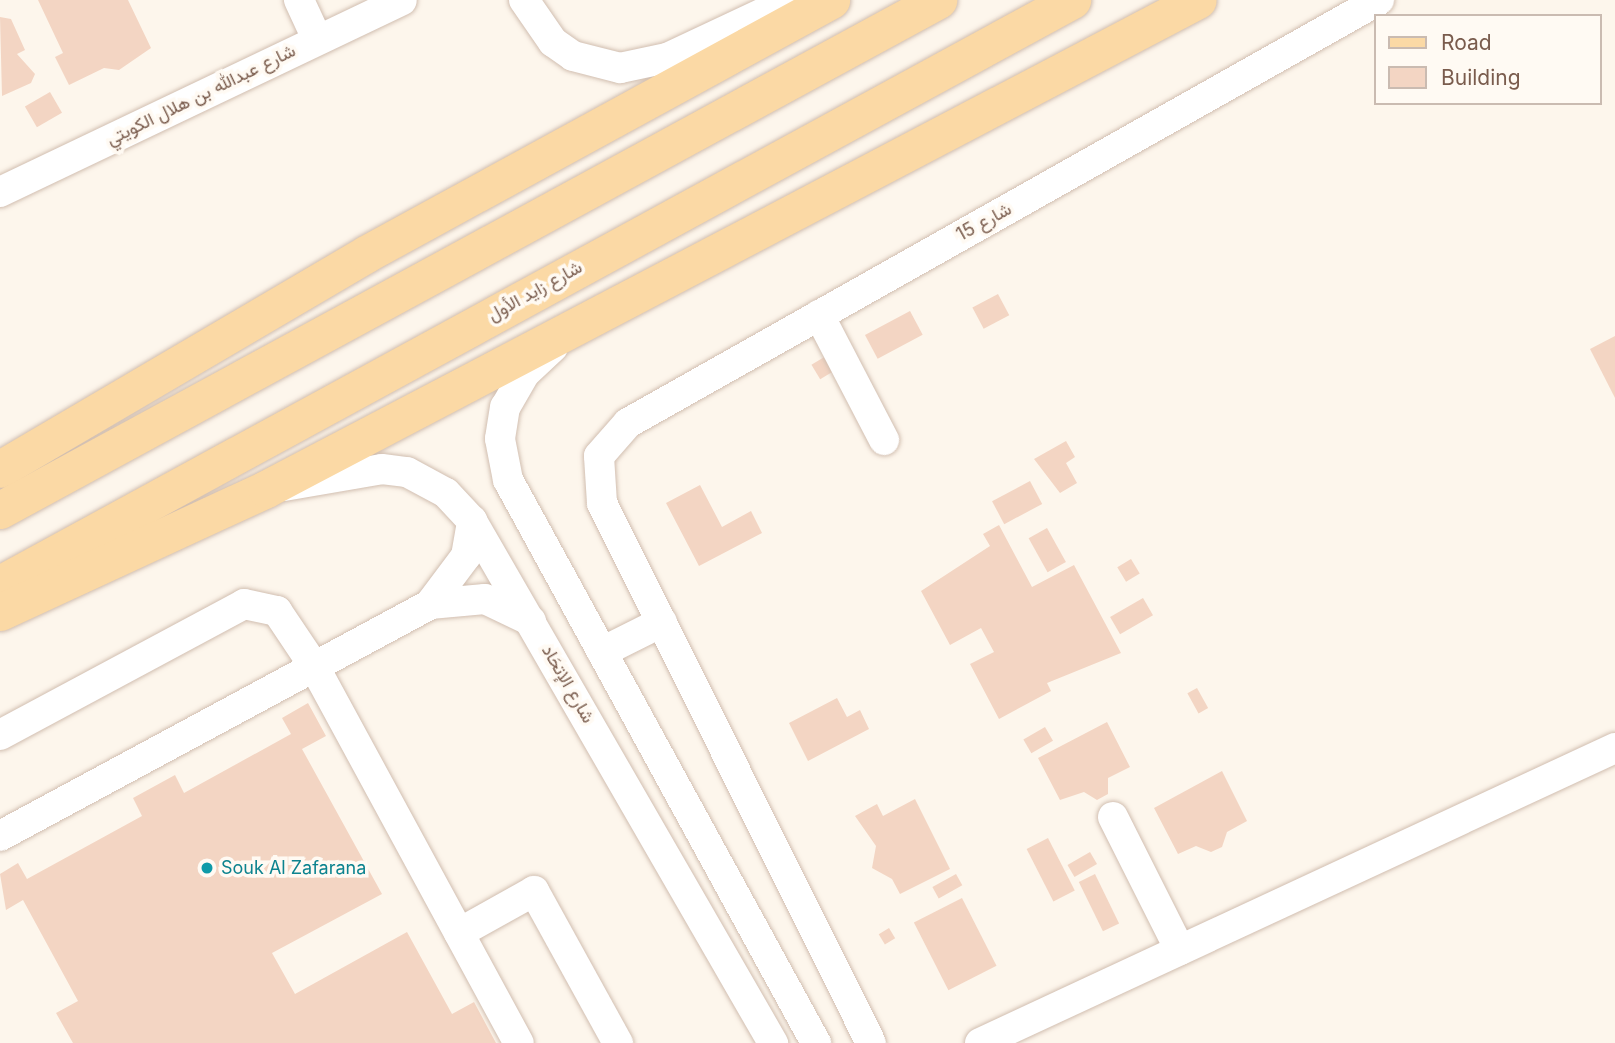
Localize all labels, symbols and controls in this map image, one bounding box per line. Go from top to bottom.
legend [1374,14,1601,105]
text: Road [1441,30,1492,55]
street label: شارع عبدالله بن هلال الكويتي [103,40,299,150]
text: Building [1441,65,1521,90]
street label: شارع 15 [953,198,1015,246]
street label: شارع زايد الأول [484,256,586,326]
street label: شارع الإتحَاد [537,641,599,727]
place label: Souk Al Zafarana [221,857,366,879]
marker: Souk Al Zafarana [199,860,215,876]

